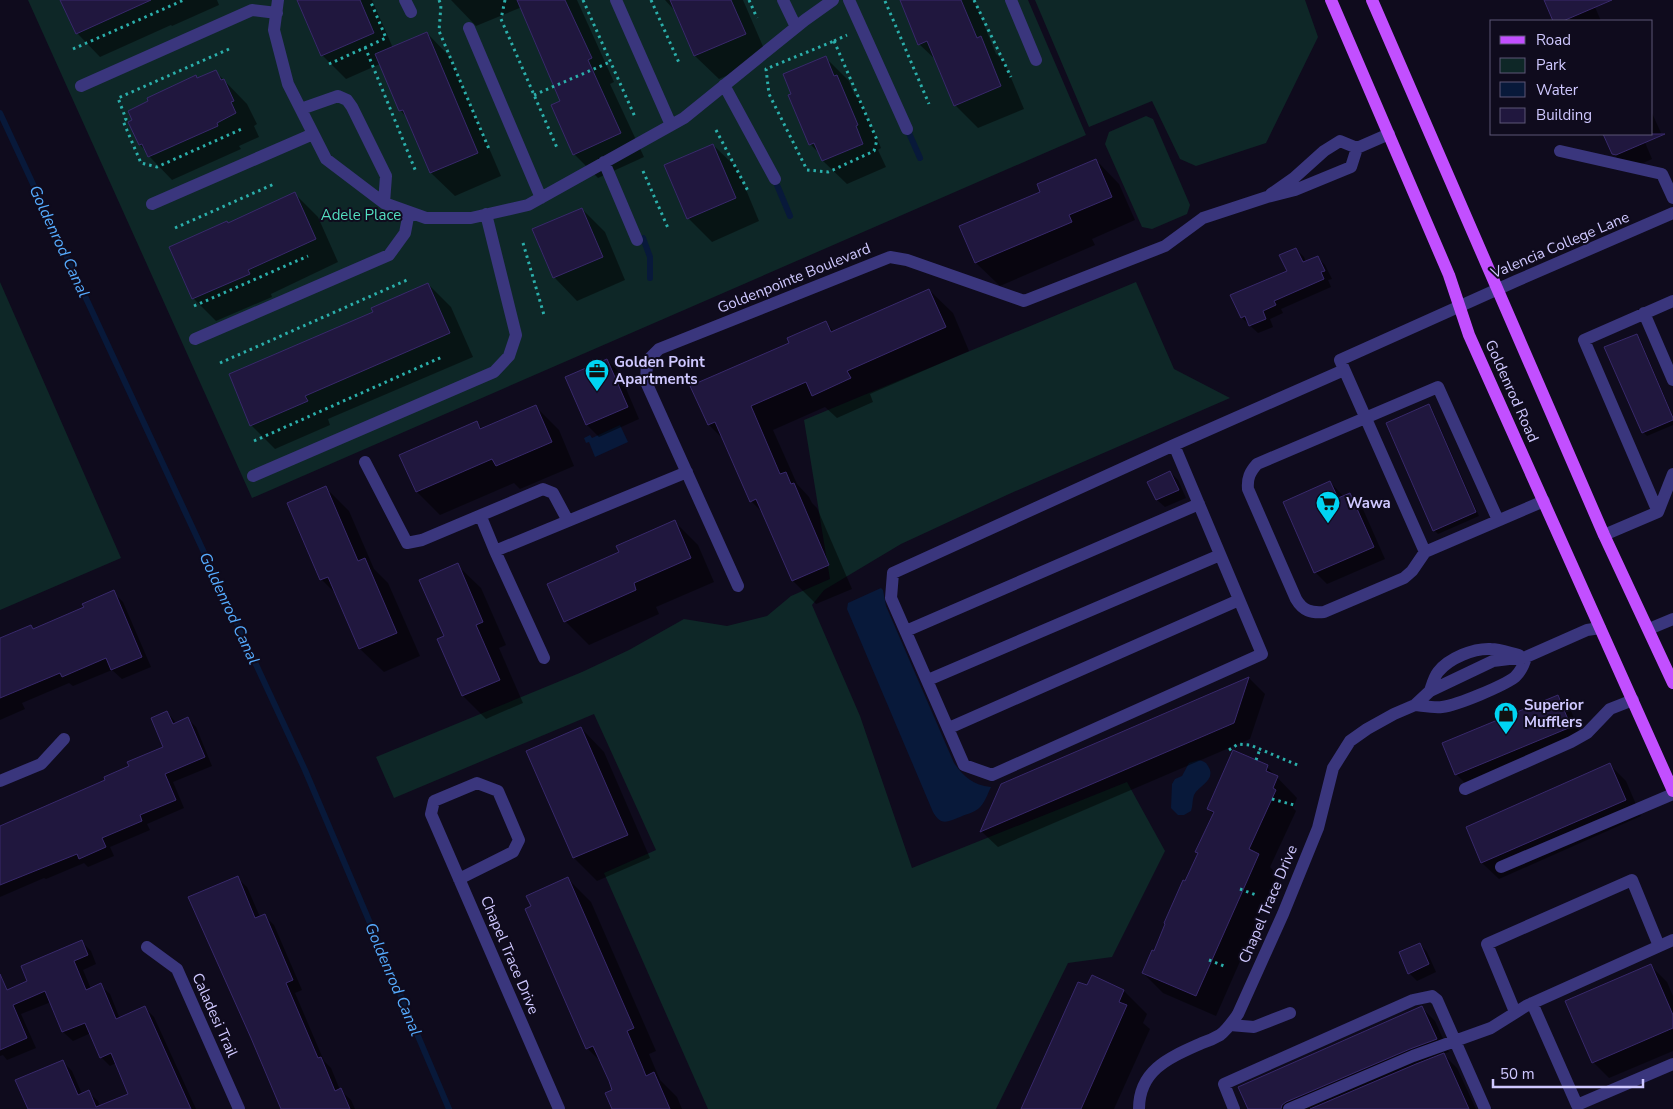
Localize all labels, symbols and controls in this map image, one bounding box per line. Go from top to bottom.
legend [1490,20,1653,135]
text: Road [1536,30,1571,50]
text: Park [1536,55,1566,75]
text: Water [1536,80,1579,100]
text: Building [1536,105,1592,125]
water label: Goldenrod Canal [23,182,95,301]
park label: Adele Place [321,205,401,225]
street label: Valencia College Lane [1487,207,1632,284]
street label: Goldenpointe Boulevard [714,238,874,318]
street label: Goldenrod Road [1481,337,1543,445]
place label: Golden Point Apartments [614,352,705,389]
office icon: Golden Point Apartments [584,358,610,392]
supermarket icon: Wawa [1315,490,1341,524]
place label: Wawa [1346,493,1391,513]
water label: Goldenrod Canal [193,549,265,668]
place label: Superior Mufflers [1524,695,1584,732]
shop icon: Superior Mufflers [1493,701,1519,735]
street label: Chapel Trace Drive [1234,842,1302,966]
street label: Chapel Trace Drive [476,893,544,1017]
water label: Goldenrod Canal [359,919,427,1040]
street label: Caladesi Trail [187,970,243,1061]
scale bar [1493,1056,1643,1088]
text: 50 m [1500,1064,1535,1084]

